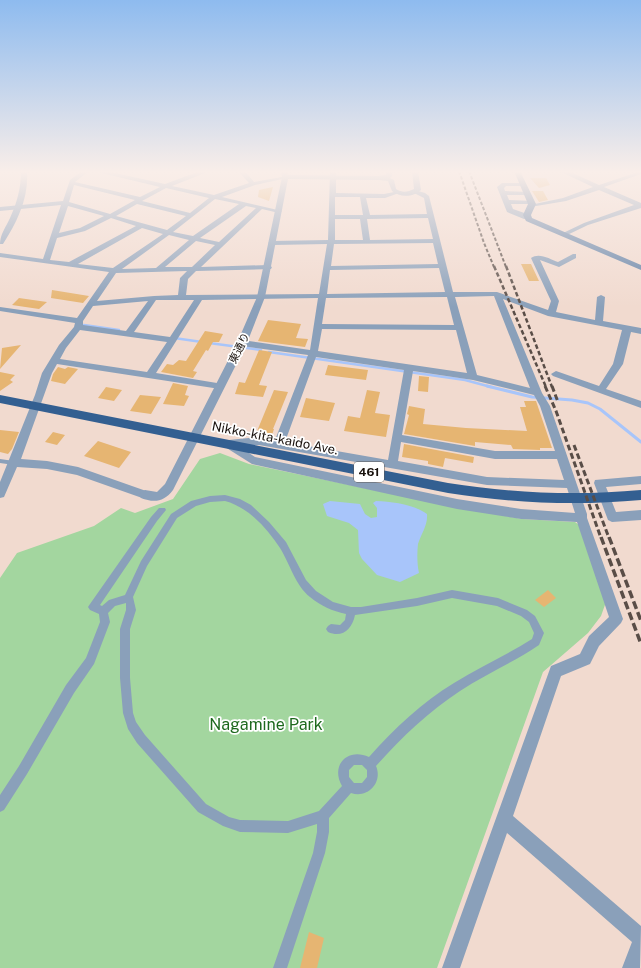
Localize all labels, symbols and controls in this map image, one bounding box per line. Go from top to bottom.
street label: 東通り [226,331,252,365]
street label: Nikko-kita-kaido Ave. [211,418,339,458]
road number: 461 [354,462,384,482]
park label: Nagamine Park [209,715,323,734]

